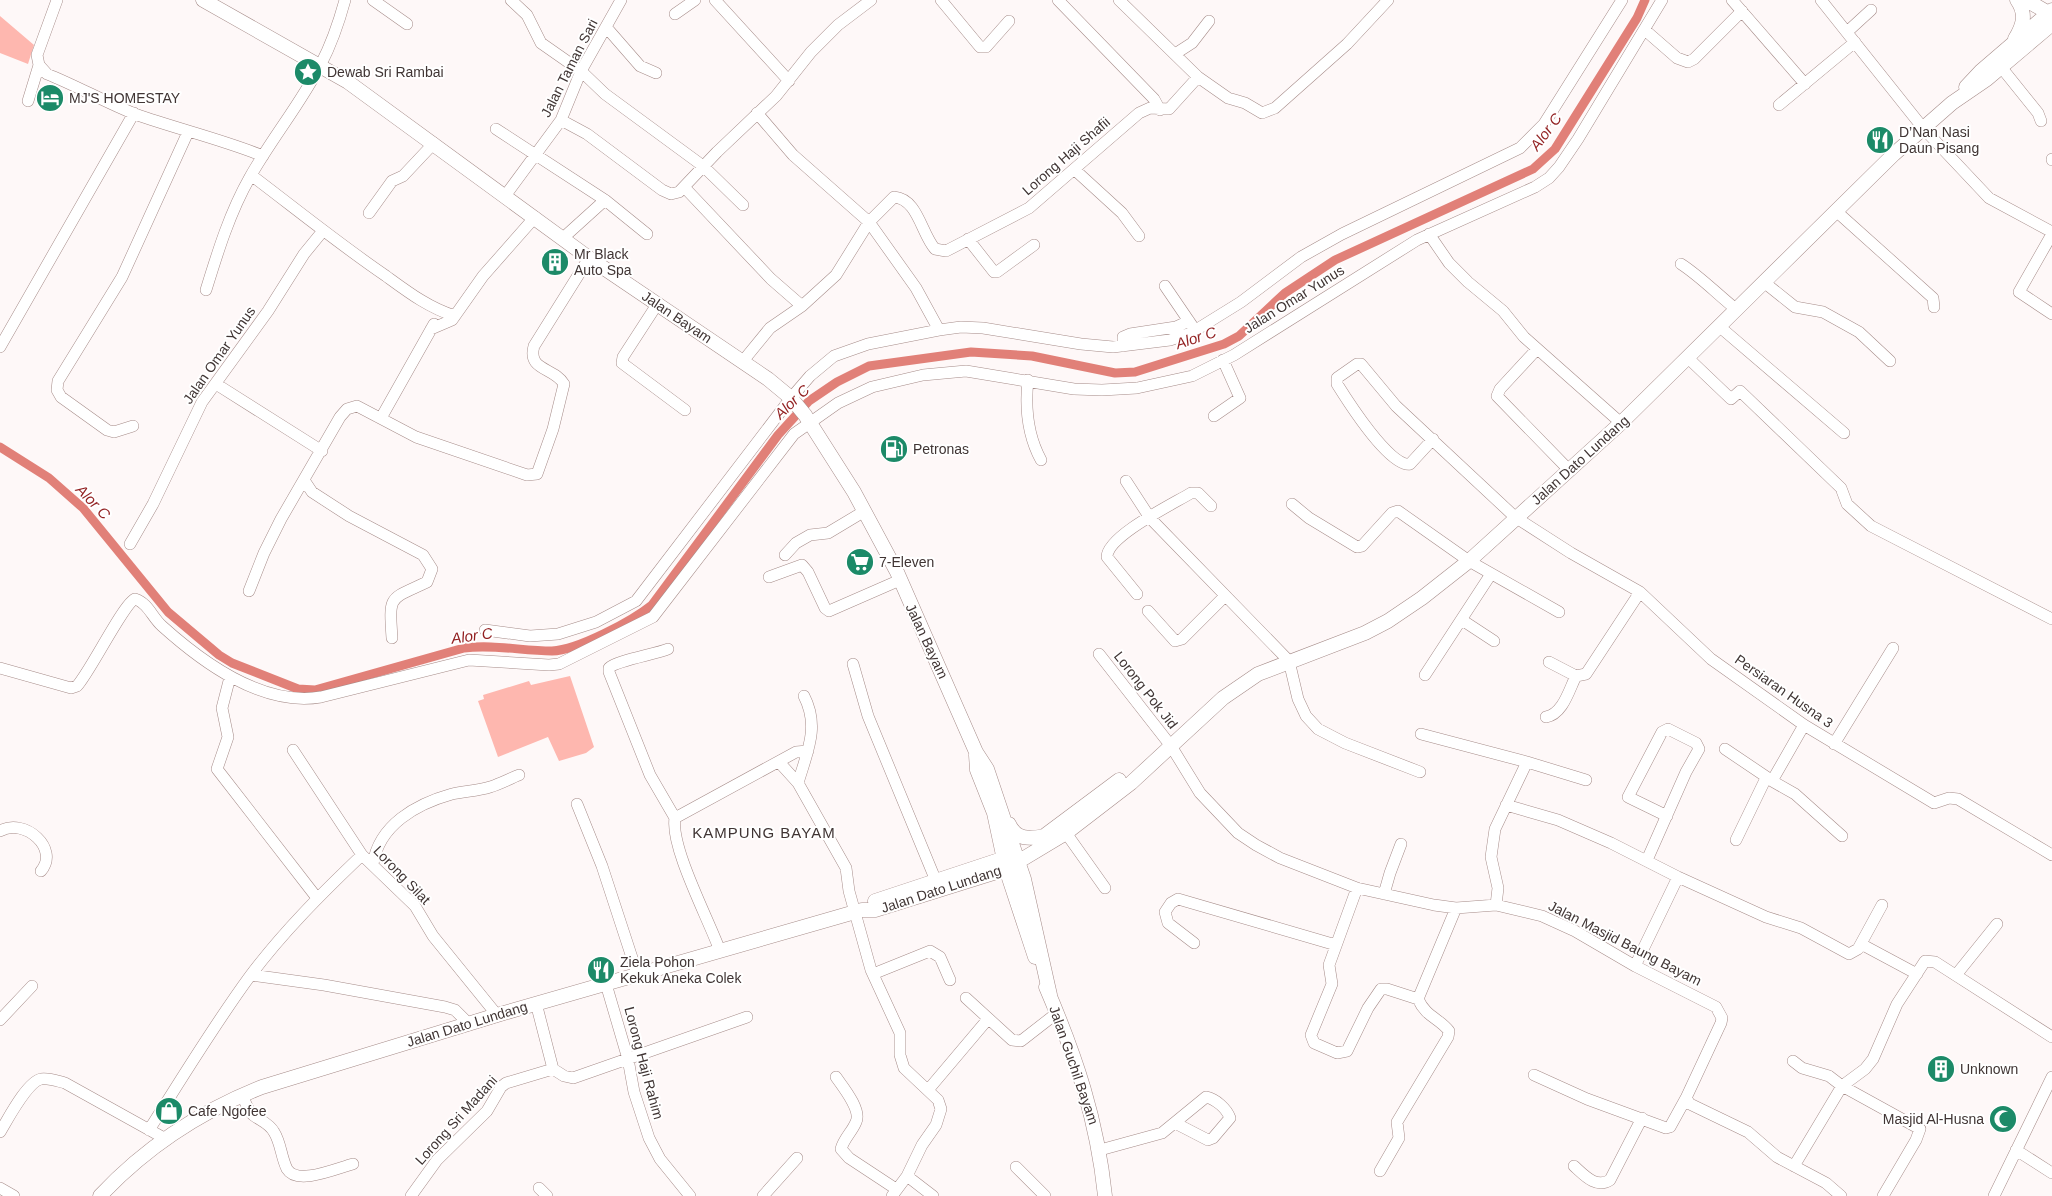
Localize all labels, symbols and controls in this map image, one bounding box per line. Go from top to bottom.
street label: Jalan Taman Sari [537,16,601,120]
place icon: Dewab Sri Rambai [293,57,323,87]
place label: Dewab Sri Rambai [327,64,444,80]
hotel icon: MJ'S HOMESTAY [35,83,65,113]
place label: MJ'S HOMESTAY [69,90,181,106]
water label: Alor C [1526,110,1565,154]
street label: Lorong Haji Shafii [1019,114,1113,198]
place label: D’Nan Nasi Daun Pisang [1899,124,1979,156]
restaurant icon: D’Nan Nasi Daun Pisang [1865,125,1895,155]
place label: Mr Black Auto Spa [574,246,632,278]
building icon: Mr Black Auto Spa [540,247,570,277]
street label: Jalan Omar Yunus [1241,262,1347,336]
street label: Jalan Bayam [639,288,715,346]
street label: Jalan Omar Yunus [179,303,259,407]
water label: Alor C [1172,323,1218,352]
water label: Alor C [770,381,813,423]
street label: Jalan Dato Lundang [1528,412,1632,508]
fuel station icon: Petronas [879,434,909,464]
place label: Petronas [913,441,969,457]
water label: Alor C [72,480,114,523]
supermarket icon: 7-Eleven [845,547,875,577]
place label: 7-Eleven [879,554,934,570]
street label: Jalan Bayam [903,601,951,681]
water label: Alor C [449,624,494,647]
street label: Lorong Pok Jid [1111,648,1181,732]
street label: Persiaran Husna 3 [1732,651,1836,731]
district label: KAMPUNG BAYAM [692,824,836,841]
street label: Lorong Silat [370,843,434,908]
street label: Jalan Dato Lundang [879,862,1003,916]
street label: Jalan Masjid Baung Bayam [1546,897,1704,989]
place label: Ziela Pohon Kekuk Aneka Colek [620,954,742,986]
restaurant icon: Ziela Pohon Kekuk Aneka Colek [586,955,616,985]
street label: Jalan Dato Lundang [405,998,529,1050]
street label: Jalan Guchil Bayam [1046,1004,1102,1126]
street label: Lorong Haji Rahim [621,1005,667,1121]
building icon: Unknown [1926,1054,1956,1084]
place label: Unknown [1960,1061,2018,1077]
street label: Lorong Sri Madani [412,1072,500,1168]
shop icon: Cafe Ngofee [154,1096,184,1126]
place label: Cafe Ngofee [188,1103,267,1119]
mosque icon: Masjid Al-Husna [1988,1104,2018,1134]
place label: Masjid Al-Husna [1883,1111,1984,1127]

